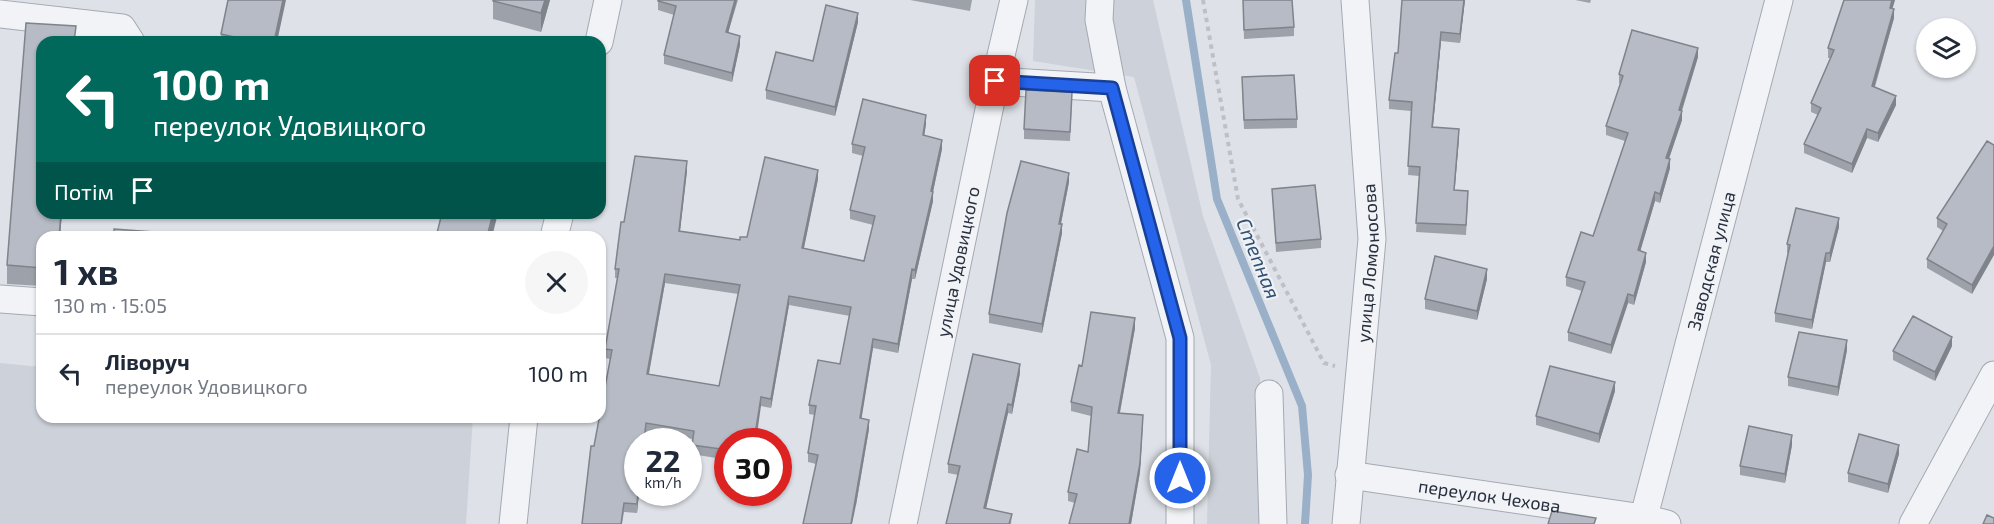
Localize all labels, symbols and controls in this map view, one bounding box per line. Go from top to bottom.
map controls [1916,18,1976,78]
button: layers [1916,18,1976,78]
pin [969,55,1020,106]
text: 100 m [153,58,270,108]
icon: left [54,60,132,138]
icon: arrive [978,64,1011,97]
text: переулок Удовицкого [153,109,426,141]
icon: arrive [126,174,159,207]
text: Потім [54,178,114,204]
street label: улица Ломоносова [1352,183,1383,344]
street label: улица Удовицкого [931,184,984,339]
street label: Заводская улица [1682,189,1740,333]
water label: Степная [1232,214,1286,302]
text: 1 хв [54,249,118,292]
button: close [525,251,588,314]
text: 130 m · 15:05 [54,293,167,317]
text: Ліворуч [105,348,190,374]
icon: left [54,357,87,390]
text: 100 m [529,360,588,386]
text: переулок Удовицкого [105,374,308,398]
speed limit sign: 30 [714,428,792,506]
text: 22 [646,442,680,478]
position arrow [1148,446,1212,510]
text: km/h [644,473,682,491]
street label: переулок Чехова [1417,474,1562,517]

